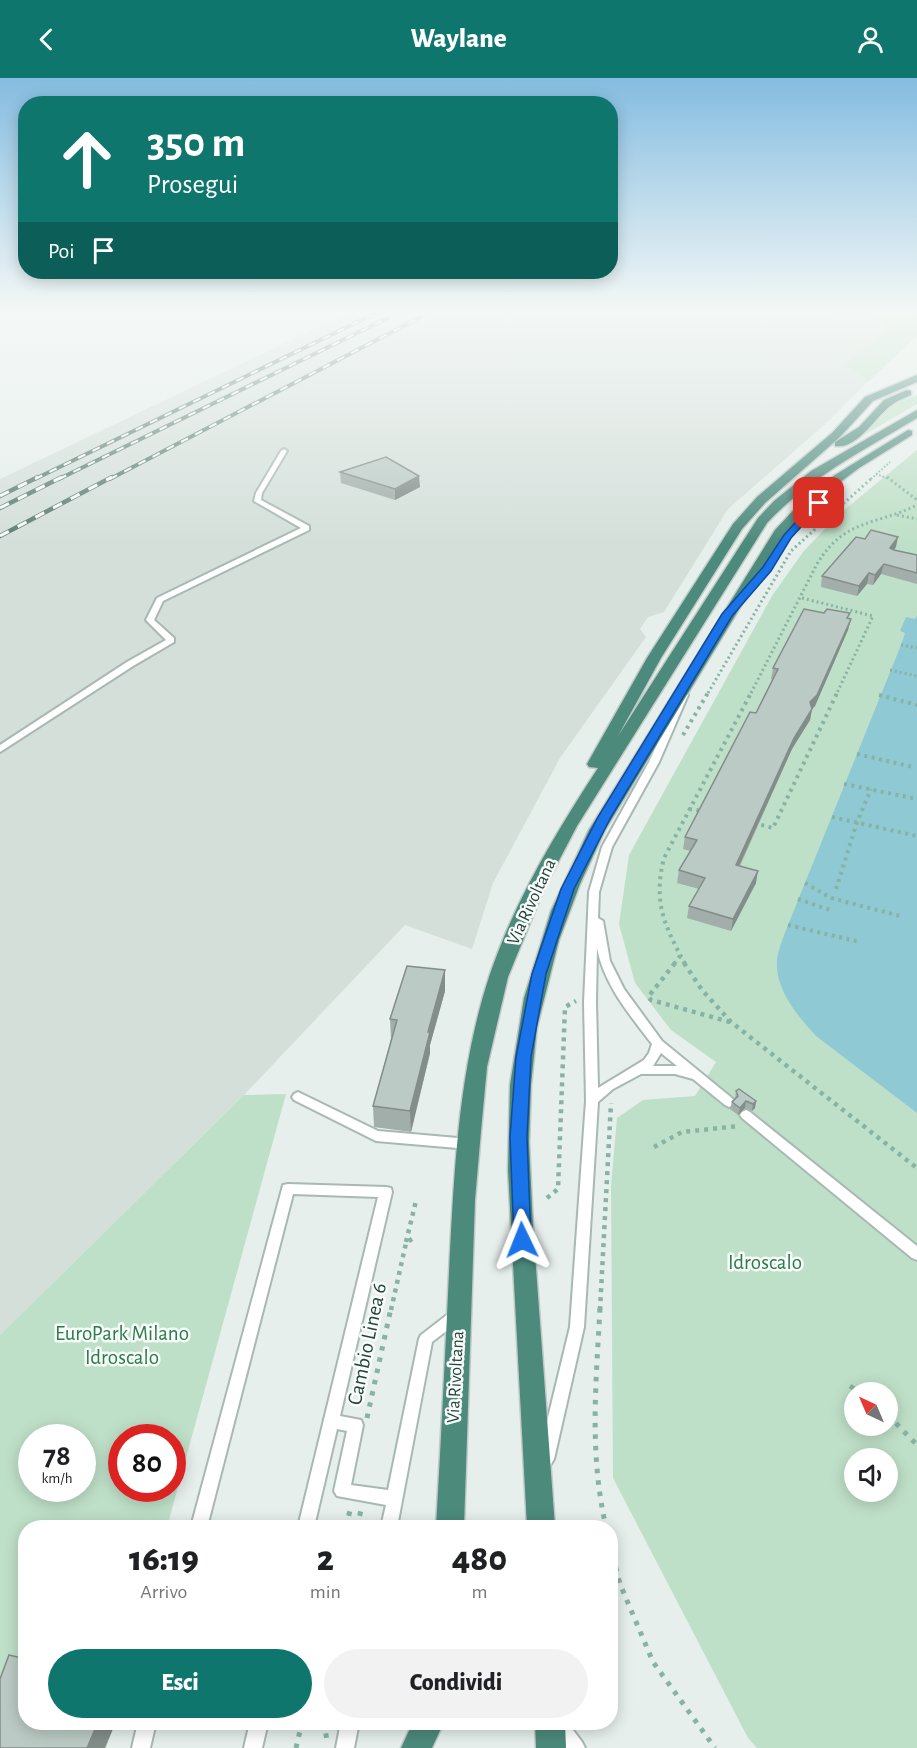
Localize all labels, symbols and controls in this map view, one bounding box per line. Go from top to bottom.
icon: back [30,23,63,56]
icon: person [854,23,887,56]
text: Waylane [410,25,507,52]
icon: ahead [48,120,126,198]
text: 350 m [147,122,245,164]
text: Prosegui [147,171,238,198]
icon: arrive [87,234,120,267]
text: Poi [48,240,75,262]
pin [793,477,844,528]
icon: arrive [802,486,835,519]
street label: Via Rivoltana [504,856,560,948]
position arrow [490,1208,554,1272]
park label: Idroscalo [728,1252,802,1273]
street label: Cambio Linea 6 [344,1281,390,1407]
park label: EuroPark Milano Idroscalo [55,1323,189,1368]
street label: Via Rivoltana [445,1330,467,1424]
north arrow [844,1382,898,1436]
map controls [844,1382,898,1502]
speed limit sign: 80 [108,1424,186,1502]
text: 78 [43,1441,71,1471]
button: sound [844,1448,898,1502]
text: km/h [42,1471,72,1486]
text: 16:19 [129,1541,199,1577]
text: 2 [317,1541,334,1577]
text: 480 [452,1541,507,1577]
text: Arrivo [140,1582,187,1602]
text: min [310,1582,341,1602]
text: m [471,1582,487,1602]
button: Esci [48,1649,312,1718]
button: Condividi [324,1649,588,1718]

